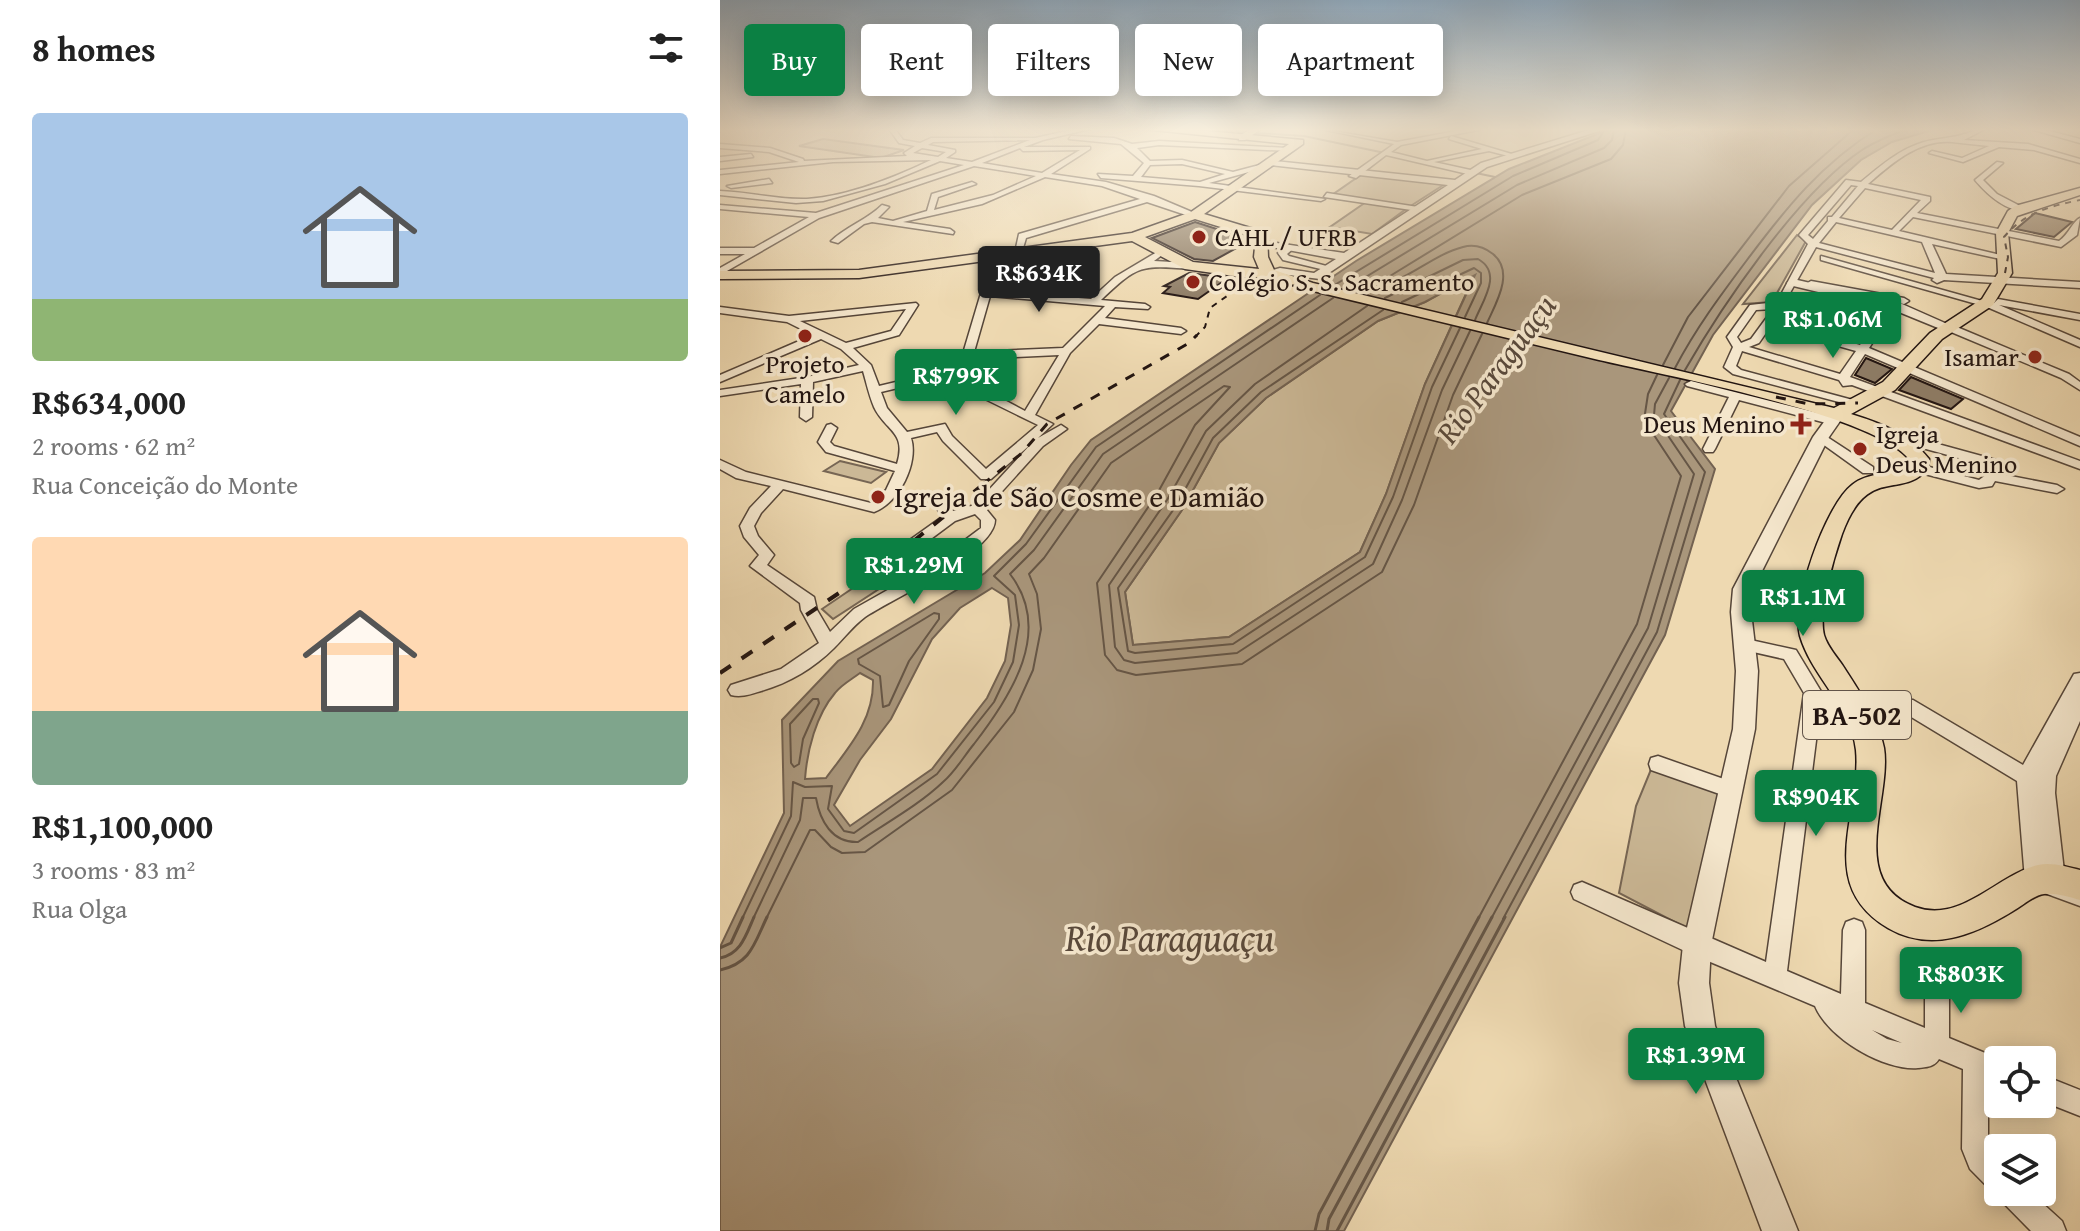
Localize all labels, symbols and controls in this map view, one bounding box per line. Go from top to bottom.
text: 8 homes [32,24,156,73]
chip: Buy [744,24,845,96]
chip: Rent [861,24,972,96]
chip: Filters [988,24,1119,96]
chip: New [1135,24,1242,96]
chip: Apartment [1258,24,1443,96]
icon: filters [644,26,688,70]
icon: home [288,165,432,309]
place label: CAHL / UFRB [1215,217,1357,256]
marker: CAHL / UFRB [1190,228,1208,246]
pin: R$634K [974,246,1104,314]
text: R$634K [996,252,1082,291]
place label: Colégio S. S. Sacramento [1209,262,1474,301]
marker: Colégio S. S. Sacramento [1184,273,1202,291]
water label: Rio Paraguaçu [1423,284,1567,454]
pin: R$1.06M [1759,292,1907,360]
text: R$1.06M [1783,298,1883,337]
marker: Projeto Camelo [796,327,814,345]
place label: Isamar [1944,337,2019,376]
place label: Projeto Camelo [765,344,845,413]
marker: Isamar [2026,348,2044,366]
pin: R$799K [891,349,1021,417]
text: R$799K [913,355,999,394]
text: R$634,000 [32,377,186,426]
place label: Deus Menino [1644,404,1785,443]
place label: Igreja Deus Menino [1876,414,2017,483]
marker: Deus Menino [1792,415,1810,433]
text: 2 rooms · 62 m² [32,426,195,465]
marker: Igreja Deus Menino [1851,440,1869,458]
text: Rua Conceição do Monte [32,465,298,504]
place label: Igreja de São Cosme e Damião [894,474,1265,518]
marker: Igreja de São Cosme e Damião [869,488,887,506]
pin: R$1.29M [840,538,988,606]
text: R$1.29M [864,544,964,583]
pin: R$1.1M [1738,570,1868,638]
text: R$1.1M [1760,576,1846,615]
icon: home [288,589,432,733]
road number: BA-502 [1803,691,1911,739]
pin: R$904K [1751,770,1881,838]
text: R$904K [1773,776,1859,815]
text: R$1,100,000 [32,801,213,850]
text: 3 rooms · 83 m² [32,850,195,889]
text: Rua Olga [32,889,127,928]
water label: Rio Paraguaçu [1064,909,1275,965]
pin: R$803K [1896,947,2026,1015]
text: R$803K [1918,953,2004,992]
pin: R$1.39M [1622,1028,1770,1096]
text: R$1.39M [1646,1034,1746,1073]
map controls [1984,1046,2056,1206]
button: locate [1984,1046,2056,1118]
button: layers [1984,1134,2056,1206]

